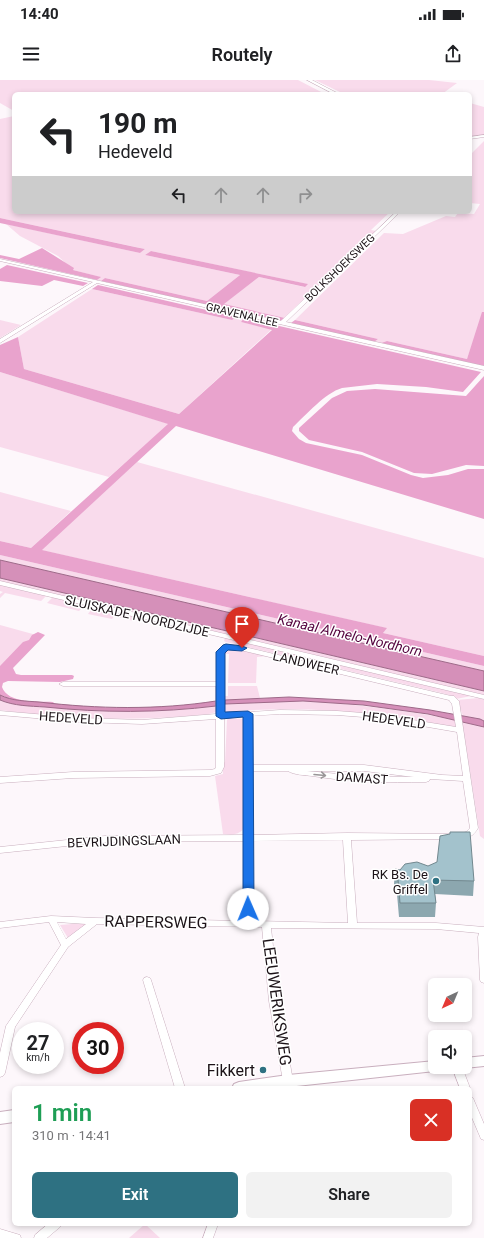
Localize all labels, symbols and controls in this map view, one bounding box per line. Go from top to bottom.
text: 14:40 [20,5,59,23]
icon: menu [20,43,42,65]
icon: share [442,43,464,65]
text: Routely [211,44,273,65]
text: 190 m [98,107,177,140]
icon: left [32,108,84,160]
text: Hedeveld [98,141,173,162]
icon: left [168,184,190,206]
icon: ahead [210,184,232,206]
icon: ahead [252,184,274,206]
icon: right [294,184,316,206]
street label: BOLKSHOEKSWEG [302,231,378,305]
street label: GRAVENALLEE [205,300,279,330]
street label: SLUISKADE NOORDZIJDE [63,592,211,640]
pin [225,607,259,648]
water label: Kanaal Almelo-Nordhorn [276,611,424,659]
icon: arrive [231,613,253,635]
street label: LANDWEER [271,648,341,678]
street label: HEDEVELD [39,708,103,728]
street label: HEDEVELD [361,708,427,732]
street label: DAMAST [335,769,389,787]
one-way arrow [313,772,326,779]
street label: BEVRIJDINGSLAAN [67,832,181,850]
place label: RK Bs. De Griffel [372,867,428,897]
marker: RK Bs. De Griffel [431,876,441,886]
position arrow [227,888,269,930]
street label: RAPPERSWEG [104,912,208,932]
street label: LEEUWERIKSWEG [259,937,295,1067]
north arrow [428,978,472,1022]
map controls [428,978,472,1074]
speed limit sign: 30 [72,1022,124,1074]
button: sound [428,1030,472,1074]
text: 27 [27,1031,49,1055]
text: km/h [26,1052,50,1063]
place label: Fikkert [207,1061,255,1080]
marker: Fikkert [258,1065,268,1075]
text: 1 min [32,1099,92,1127]
button: close [410,1099,452,1141]
text: 310 m · 14:41 [32,1128,111,1143]
button: Exit [32,1172,238,1218]
button: Share [246,1172,452,1218]

